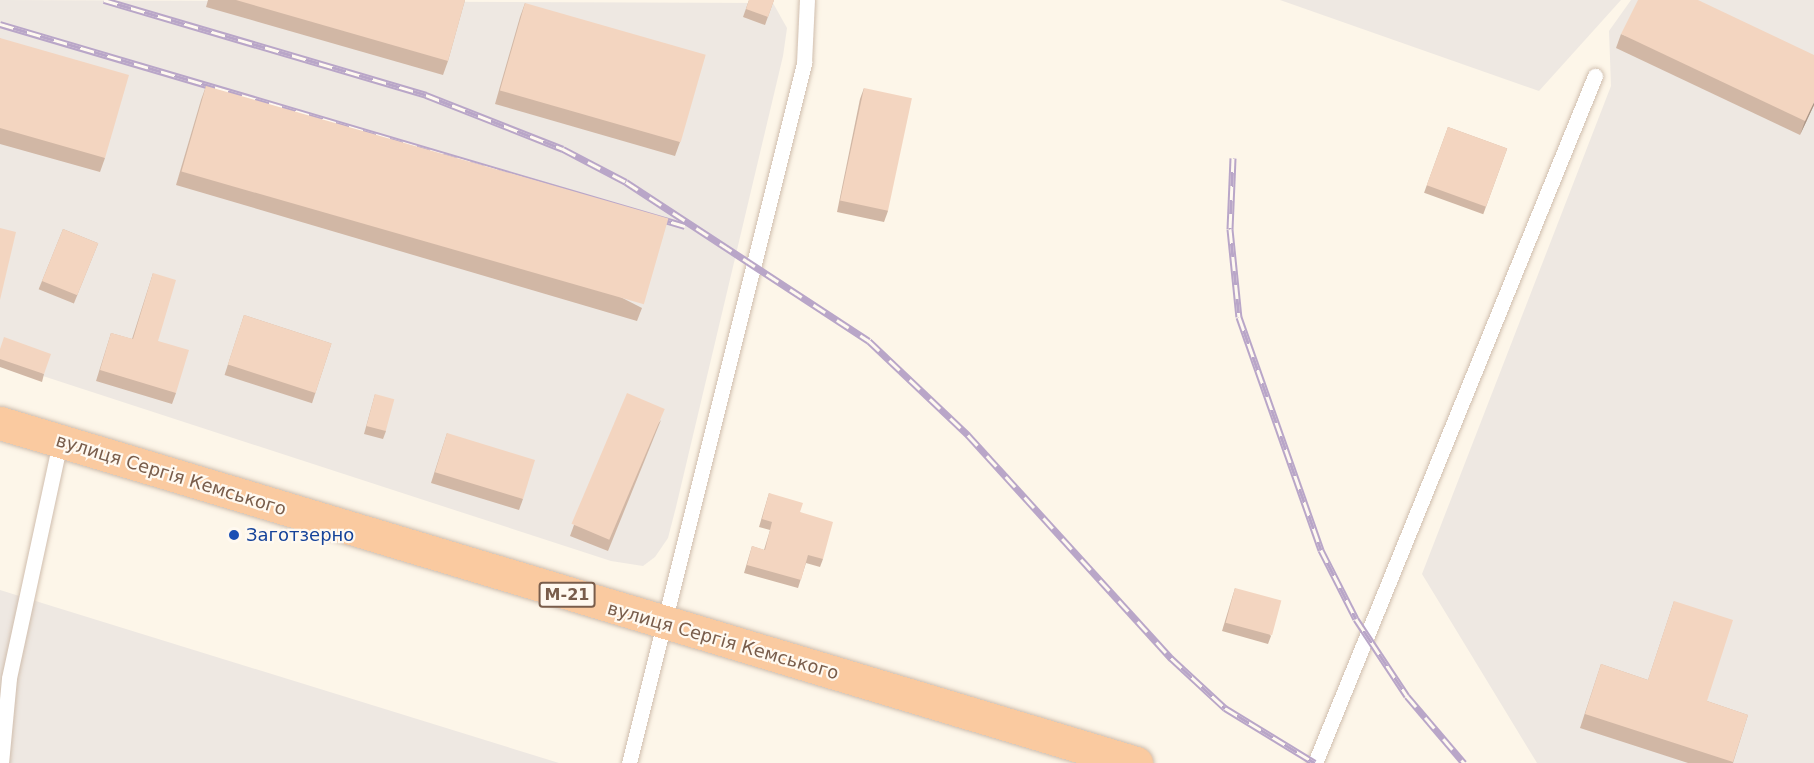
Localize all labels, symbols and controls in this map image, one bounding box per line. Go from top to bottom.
street label: вулиця Сергія Кемського [53,430,289,520]
place label: Заготзерно [246,524,354,546]
marker: Заготзерно [227,528,241,542]
road number: М-21 [538,582,596,608]
street label: вулиця Сергія Кемського [605,598,841,684]

